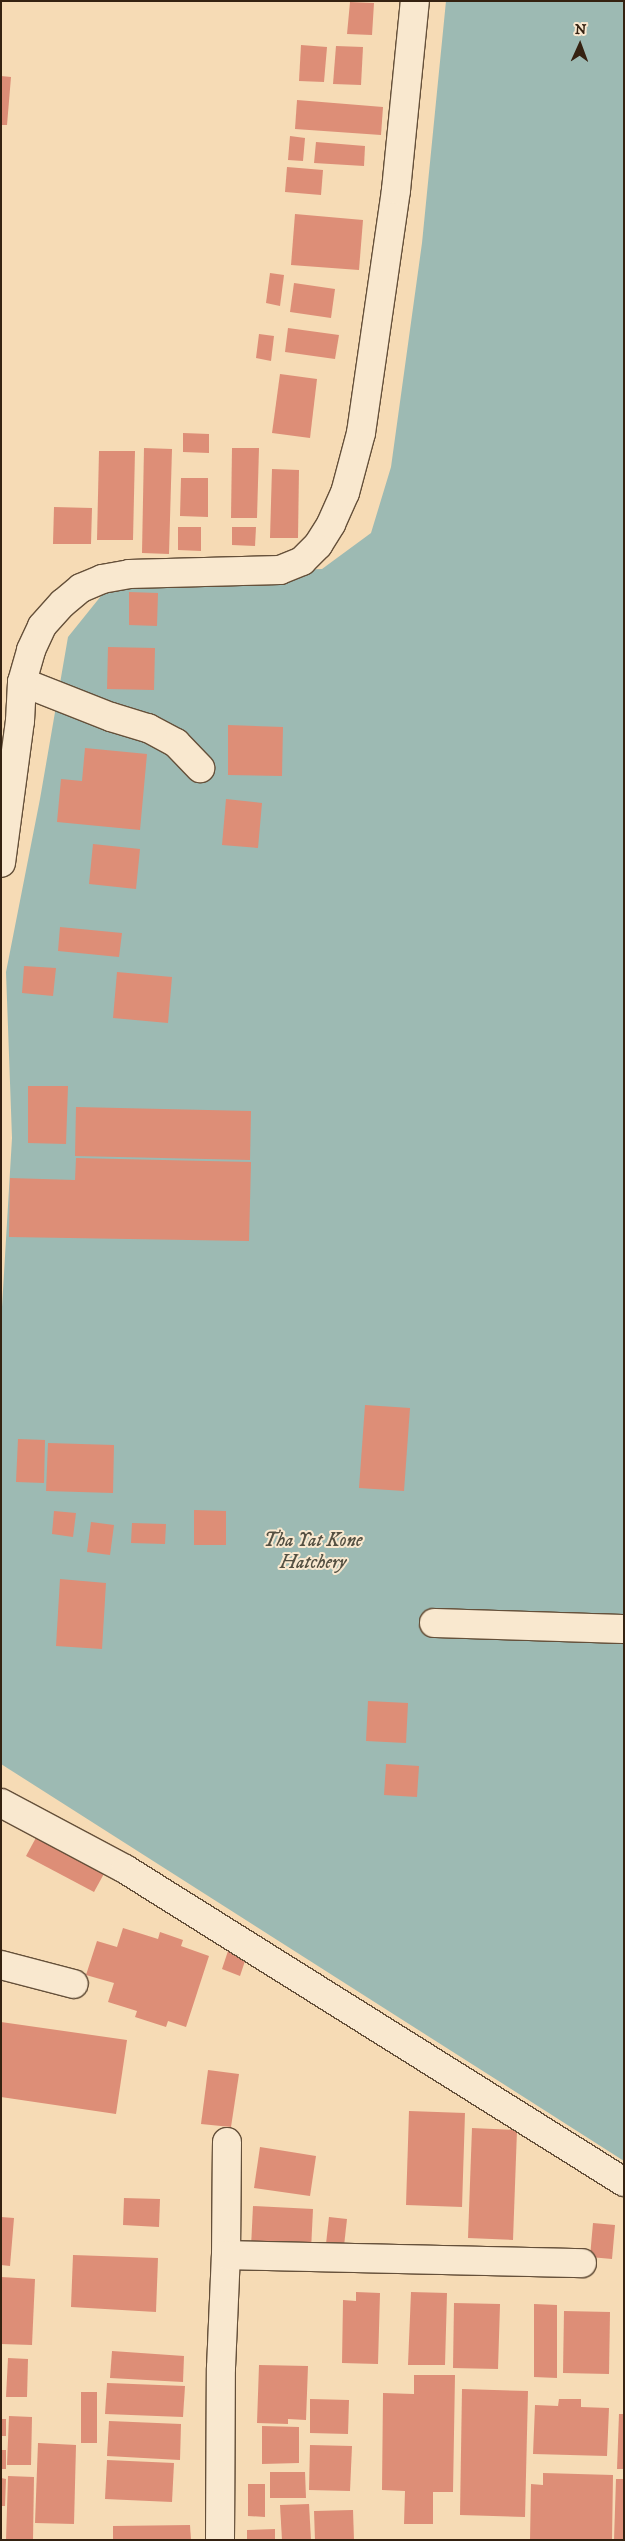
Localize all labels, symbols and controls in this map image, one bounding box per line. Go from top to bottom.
north arrow [555,20,605,70]
text: N [574,21,587,39]
water label: Tha Yat Kone Hatchery [263,1530,363,1574]

